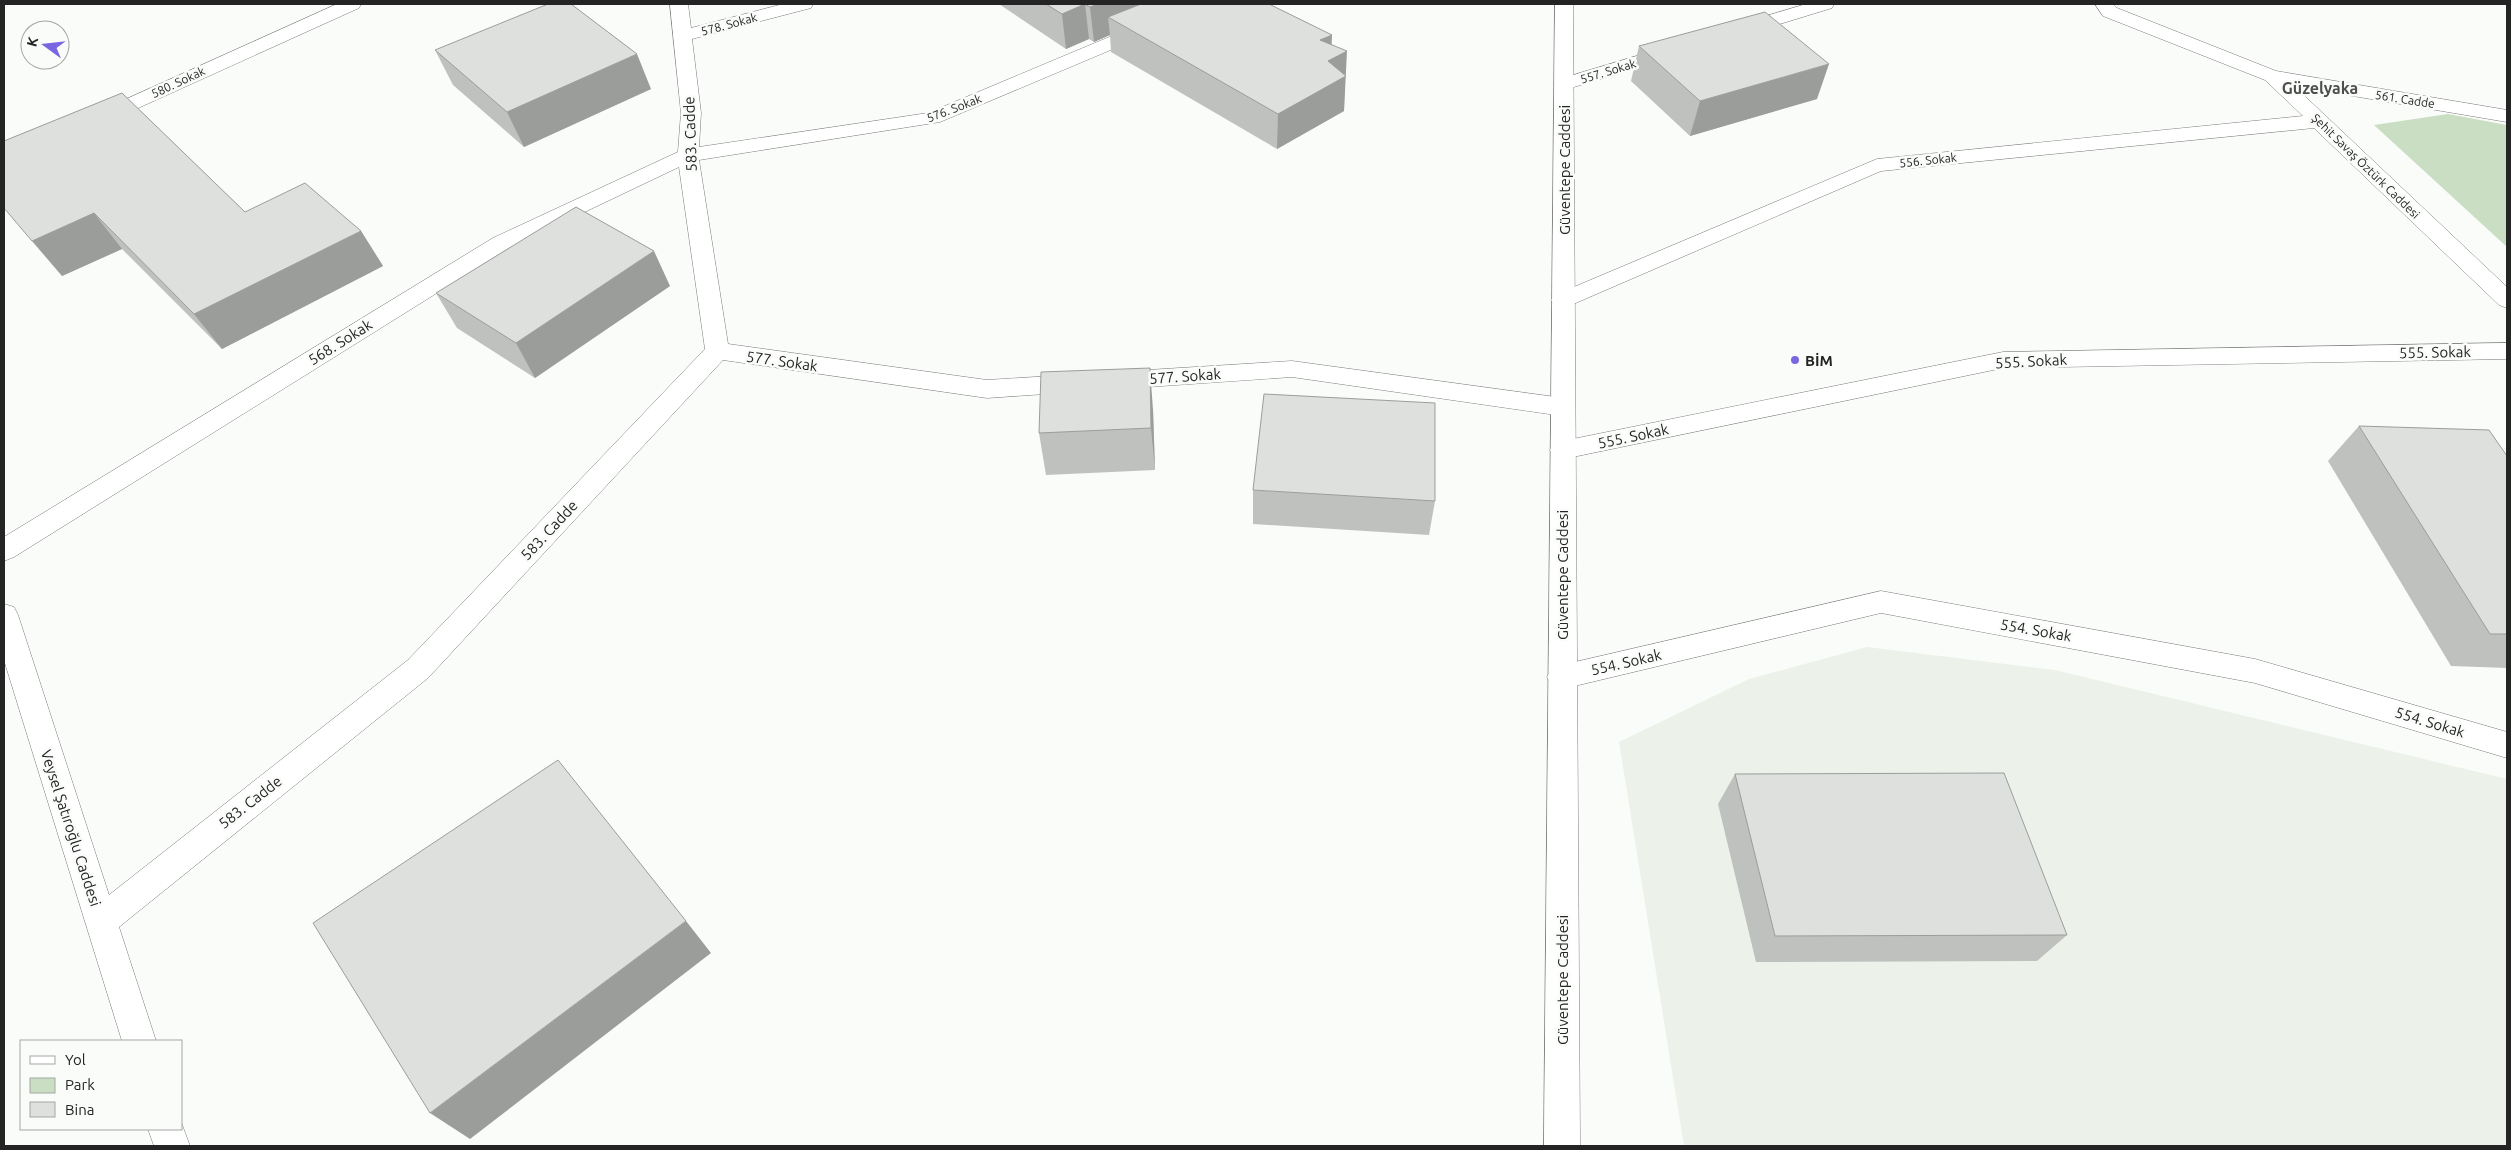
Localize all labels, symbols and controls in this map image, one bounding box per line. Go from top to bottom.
street label: 578. Sokak [700,10,758,38]
north arrow [20,20,70,70]
text: K [24,34,42,48]
street label: 557. Sokak [1579,56,1637,86]
street label: 580. Sokak [149,64,207,100]
district label: Güzelyaka [2282,79,2358,97]
street label: 561. Cadde [2374,88,2436,110]
street label: 576. Sokak [925,92,983,124]
street label: 583. Cadde [680,96,700,172]
street label: Güventepe Caddesi [1556,105,1573,235]
street label: Şehit Savaş Öztürk Caddesi [2309,111,2423,221]
street label: 556. Sokak [1899,151,1957,169]
street label: 568. Sokak [305,315,375,368]
street label: 555. Sokak [2399,343,2472,361]
street label: 577. Sokak [745,348,819,374]
street label: 555. Sokak [1995,351,2068,371]
place label: BİM [1805,352,1833,369]
marker: BİM [1789,354,1801,366]
street label: 577. Sokak [1148,365,1222,387]
street label: 555. Sokak [1596,420,1670,452]
street label: 583. Cadde [517,497,581,563]
street label: Güventepe Caddesi [1554,510,1571,640]
street label: 554. Sokak [1999,615,2073,645]
street label: 554. Sokak [1589,646,1663,678]
street label: 554. Sokak [2393,703,2467,741]
street label: Veysel Şatıroğlu Caddesi [38,748,104,908]
street label: 583. Cadde [215,772,285,832]
street label: Güventepe Caddesi [1554,915,1571,1045]
legend [20,1040,182,1130]
text: Yol [65,1051,86,1068]
text: Park [65,1076,95,1093]
text: Bina [65,1101,94,1118]

